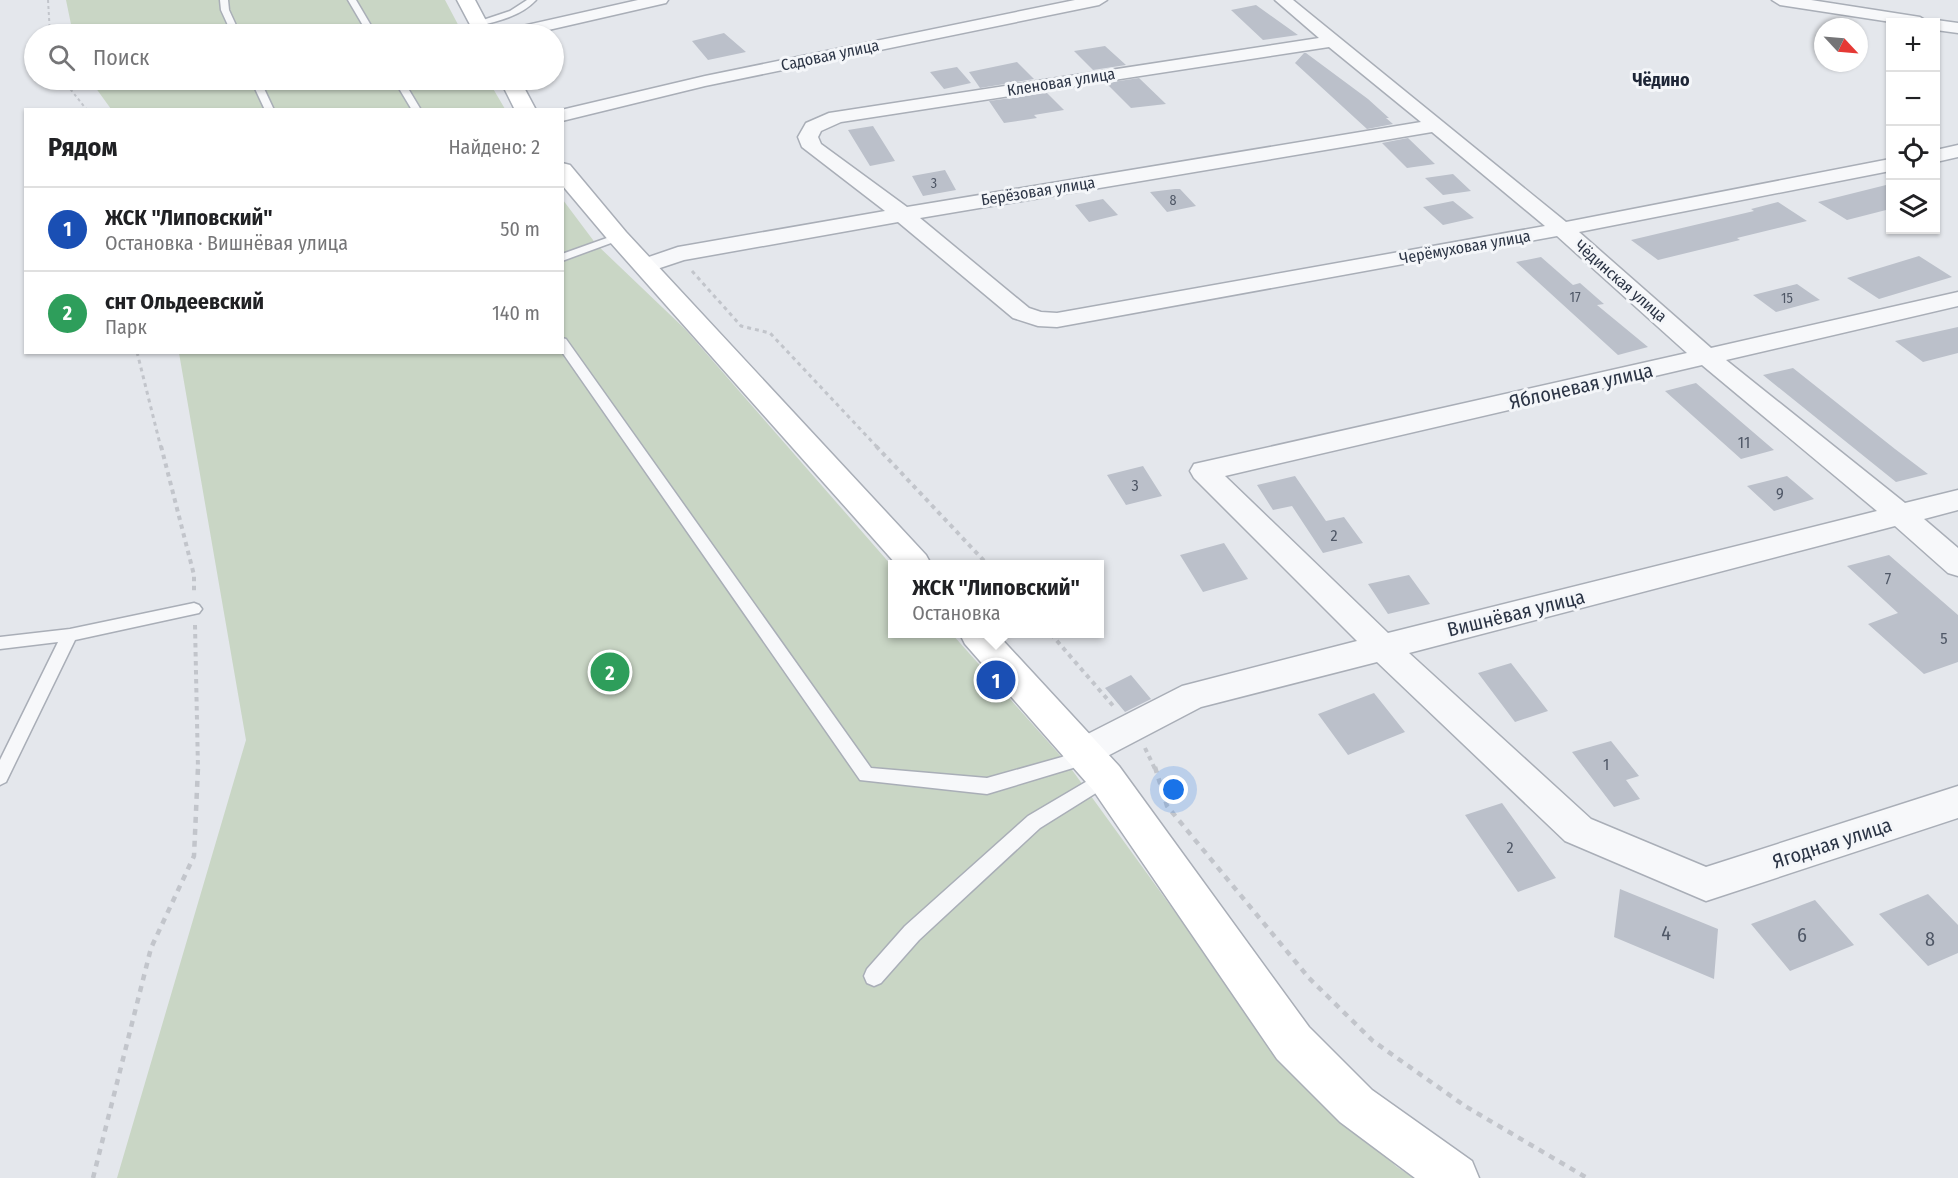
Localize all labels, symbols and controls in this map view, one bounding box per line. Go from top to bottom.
north arrow [1814,18,1868,72]
map controls [1886,18,1940,234]
button: + [1886,18,1940,72]
search box [24,24,564,90]
street label: Садовая улица [779,35,881,75]
icon: search [45,41,78,74]
text: Поиск [93,44,149,71]
street label: Кленовая улица [1006,64,1117,100]
district label: Чёдино [1632,69,1690,91]
button: − [1886,72,1940,126]
button: locate [1886,126,1940,180]
text: Рядом [48,132,117,163]
text: Найдено: 2 [448,135,540,159]
street label: Берёзовая улица [980,173,1097,209]
house number: 3 [931,175,937,192]
button: layers [1886,180,1940,234]
house number: 8 [1170,192,1177,209]
text: ЖСК "Липовский" [105,204,273,231]
text: 1 [63,217,72,241]
text: 50 m [500,217,540,241]
street label: Черёмуховая улица [1398,226,1532,268]
text: Остановка · Вишнёвая улица [105,231,348,255]
street label: Чёдинская улица [1571,236,1671,326]
text: снт Ольдеевский [105,288,264,315]
house number: 17 [1569,289,1581,306]
house number: 15 [1781,290,1793,307]
text: 2 [63,301,72,325]
text: 140 m [492,301,540,325]
text: Парк [105,315,147,339]
street label: Яблоневая улица [1507,358,1655,414]
house number: 11 [1738,433,1750,452]
house number: 3 [1131,476,1139,495]
house number: 9 [1776,484,1784,503]
house number: 2 [1330,526,1338,545]
popup [888,560,1104,638]
house number: 7 [1885,569,1892,588]
text: ЖСК "Липовский" [912,574,1080,601]
street label: Вишнёвая улица [1445,584,1587,642]
text: Остановка [912,601,1001,625]
house number: 5 [1940,629,1948,648]
pin: 2 [590,650,630,694]
pin: 1 [976,658,1016,702]
house number: 1 [1603,755,1609,774]
your location [1159,775,1188,804]
street label: Ягодная улица [1769,812,1895,874]
house number: 2 [1506,838,1514,857]
house number: 4 [1661,921,1671,945]
house number: 6 [1797,923,1807,947]
house number: 8 [1925,927,1935,951]

